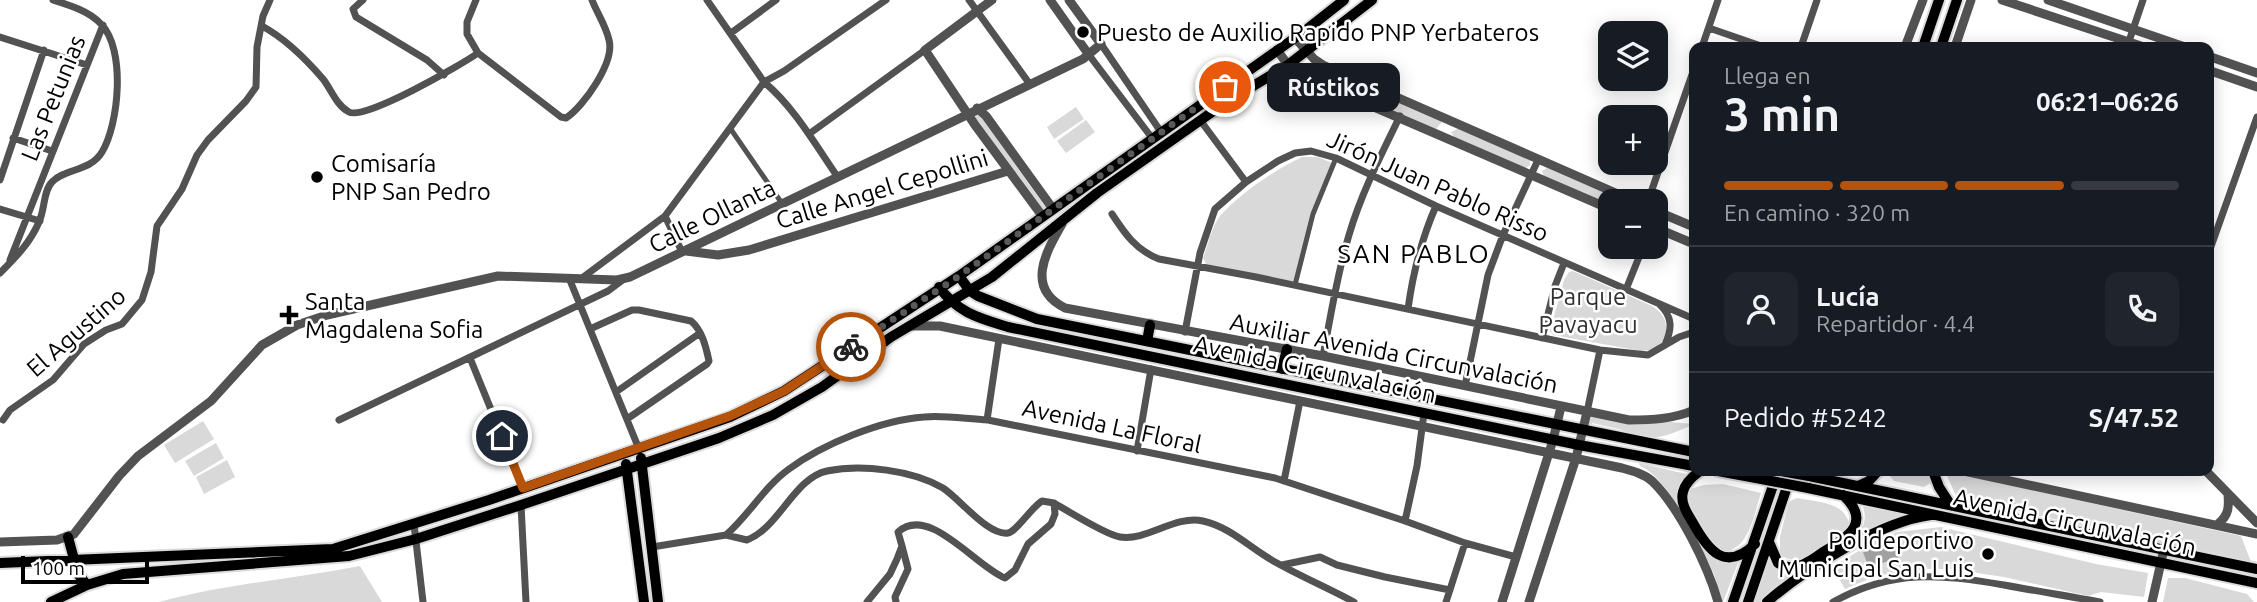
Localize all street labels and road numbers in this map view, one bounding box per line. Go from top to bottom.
street label: Las Petunias [16,31,90,165]
street label: Jirón Juan Pablo Risso [1323,125,1553,247]
street label: Calle Angel Cepollini [773,144,991,234]
street label: Calle Ollanta [644,174,780,258]
street label: El Agustino [21,282,131,382]
street label: Auxiliar Avenida Circunvalación [1228,307,1560,399]
street label: Avenida Circunvalación [1191,329,1439,409]
street label: Avenida La Floral [1020,394,1204,458]
street label: Avenida Circunvalación [1951,483,2199,561]

